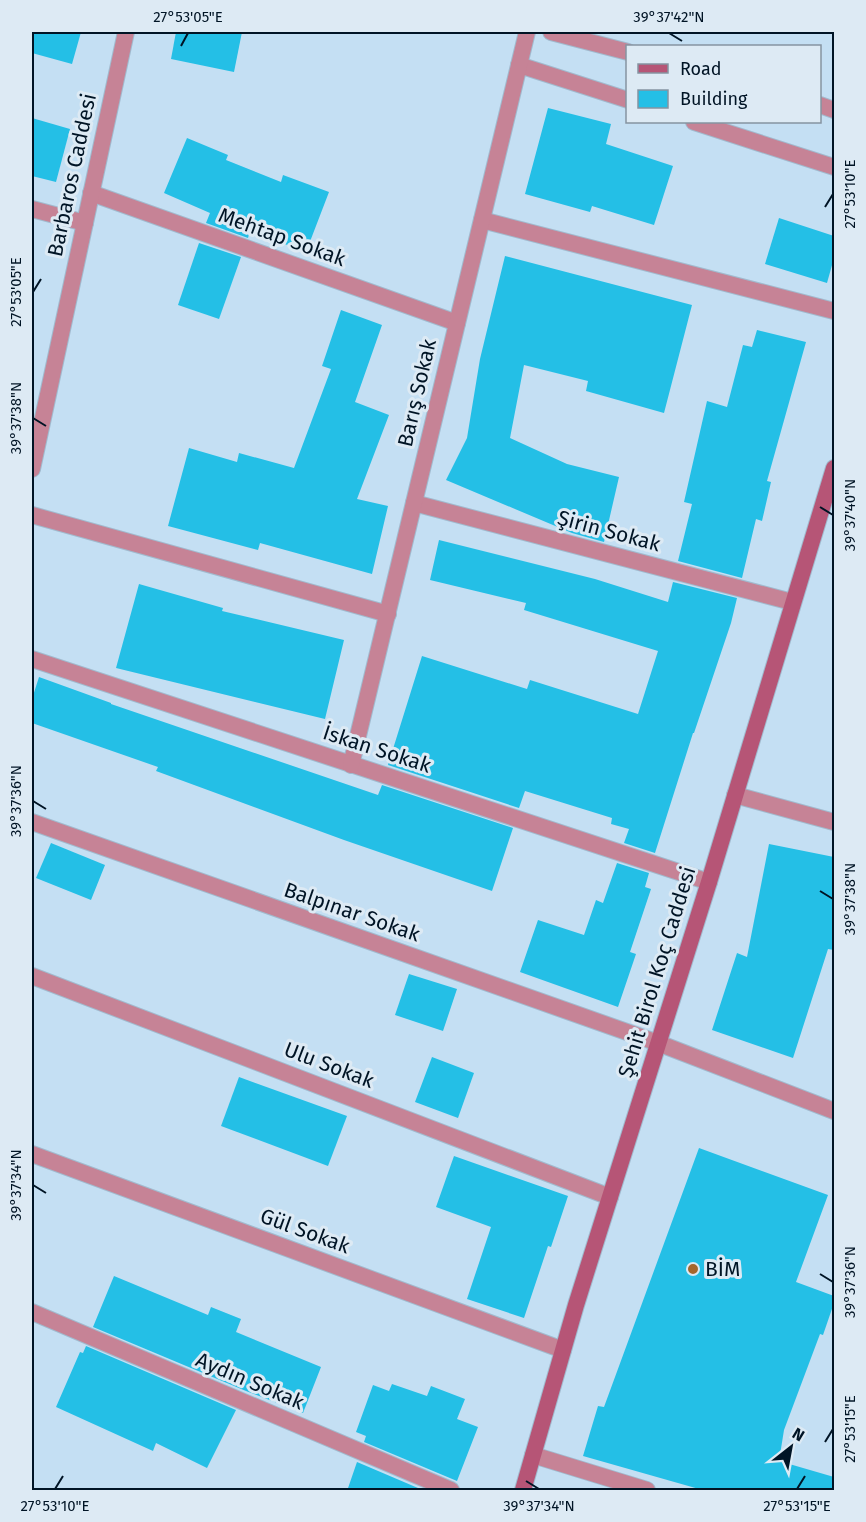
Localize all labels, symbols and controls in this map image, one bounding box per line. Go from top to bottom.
text: 27°53'05"E [153,8,223,26]
text: 39°37'42"N [633,8,705,26]
legend [626,45,821,123]
text: Road [680,58,722,80]
text: Building [680,88,748,110]
street label: Barbaros Caddesi [42,91,102,259]
text: 27°53'10"E [841,160,859,228]
street label: Mehtap Sokak [215,202,349,272]
text: 27°53'05"E [7,257,25,327]
street label: Barış Sokak [392,336,442,449]
text: 39°37'38"N [7,382,25,454]
text: 39°37'40"N [841,479,859,551]
street label: Şirin Sokak [555,505,664,557]
street label: İskan Sokak [320,719,435,779]
text: 39°37'36"N [7,765,25,837]
street label: Şehit Birol Koç Caddesi [612,863,702,1081]
text: 39°37'38"N [841,863,859,935]
street label: Balpınar Sokak [281,877,424,948]
street label: Ulu Sokak [280,1036,378,1094]
text: 39°37'34"N [7,1149,25,1221]
street label: Gül Sokak [257,1203,354,1259]
text: 39°37'36"N [841,1246,859,1318]
place label: BİM [705,1256,740,1282]
marker: BİM [686,1262,700,1276]
street label: Aydın Sokak [192,1347,308,1416]
text: 27°53'15"E [841,1395,859,1463]
north arrow [761,1417,821,1477]
text: N [789,1424,808,1445]
text: 27°53'10"E [21,1497,89,1515]
text: 39°37'34"N [503,1497,575,1515]
text: 27°53'15"E [763,1497,831,1515]

